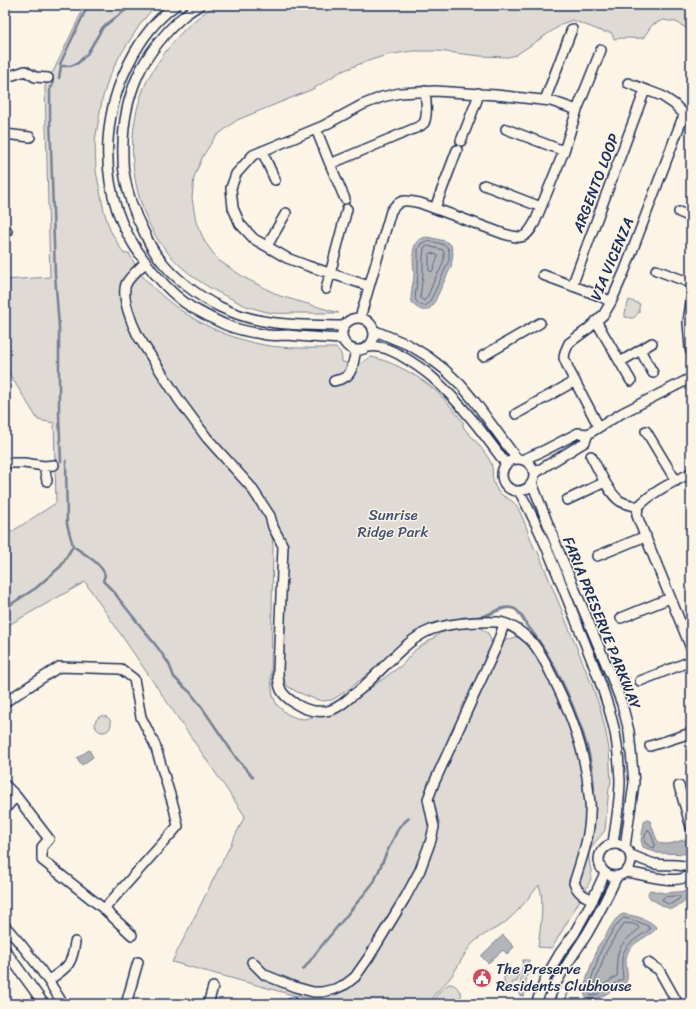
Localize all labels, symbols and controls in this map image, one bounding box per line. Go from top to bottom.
street label: ARGENTO LOOP [565,129,627,237]
street label: VIA VICENZA [583,213,641,305]
park label: Sunrise Ridge Park [358,502,429,545]
street label: FARIA PRESERVE PARKWAY [555,533,649,714]
place label: The Preserve Residents Clubhouse [496,956,632,999]
public building icon: The Preserve Residents Clubhouse [471,967,493,989]

